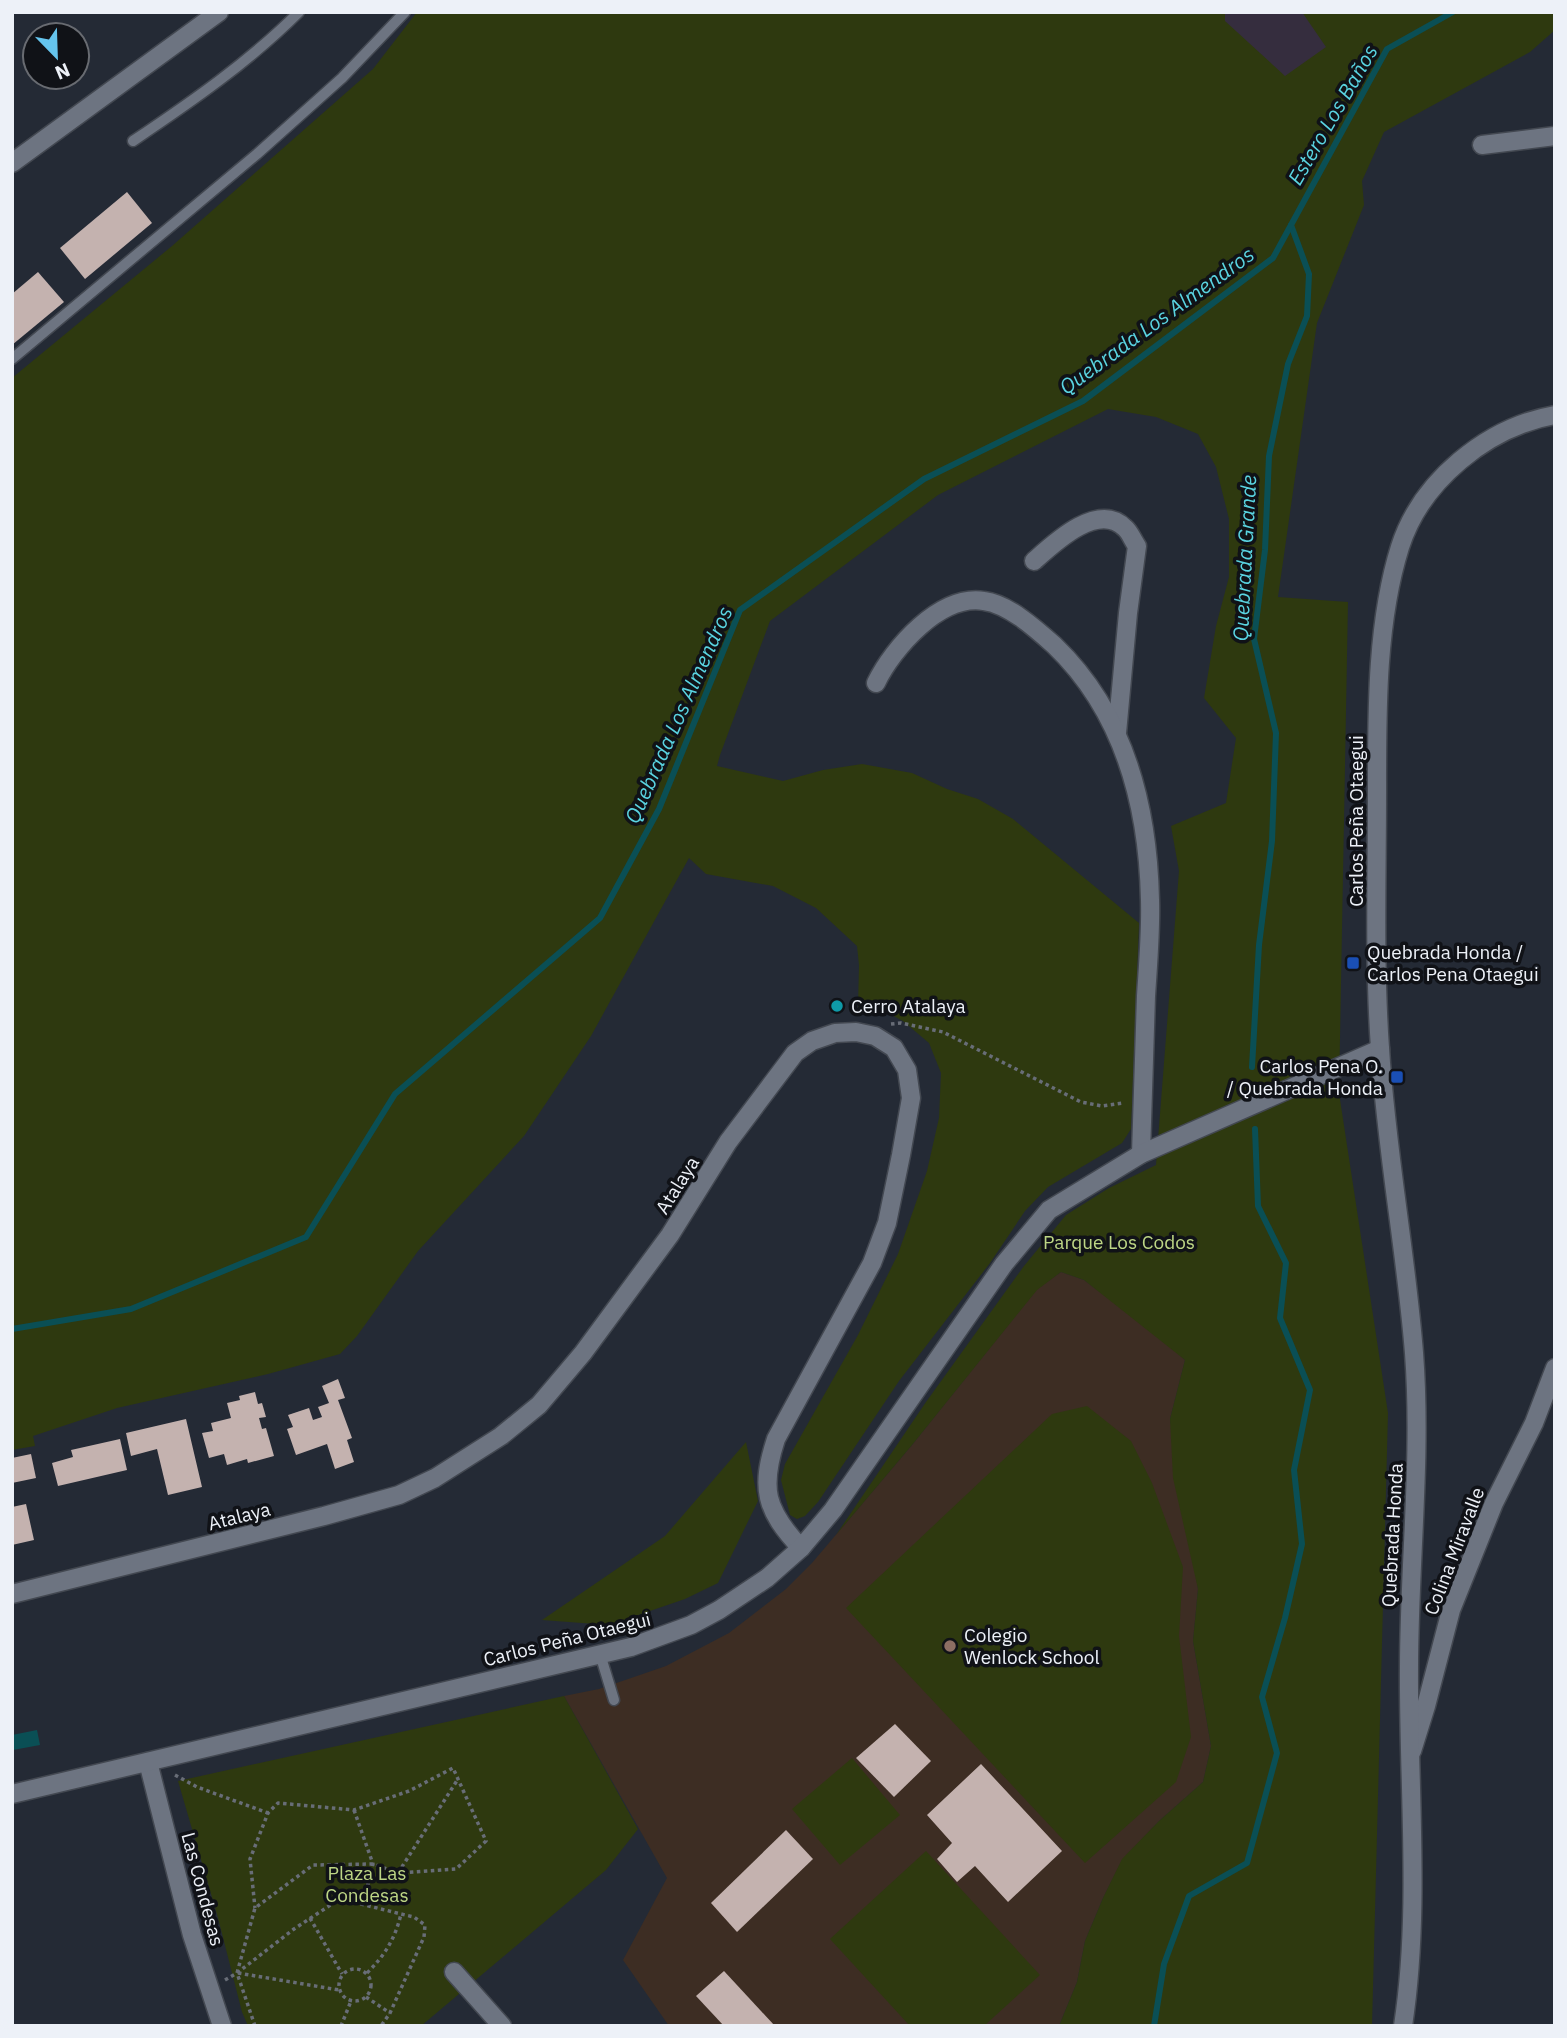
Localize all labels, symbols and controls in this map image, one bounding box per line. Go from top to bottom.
north arrow [21,21,91,91]
water label: Estero Los Baños [1281,39,1384,190]
text: N [52,58,74,85]
water label: Quebrada Los Almendros [1053,240,1260,400]
water label: Quebrada Grande [1226,474,1262,642]
water label: Quebrada Los Almendros [618,602,739,827]
street label: Carlos Peña Otaegui [1344,735,1368,907]
place label: Quebrada Honda / Carlos Pena Otaegui [1367,940,1539,986]
marker: Quebrada Honda / Carlos Pena Otaegui [1345,955,1361,971]
place label: Cerro Atalaya [851,994,966,1018]
marker: Cerro Atalaya [829,998,845,1014]
place label: Carlos Pena O. / Quebrada Honda [1227,1054,1383,1100]
marker: Carlos Pena O. / Quebrada Honda [1389,1069,1405,1085]
street label: Atalaya [650,1152,704,1218]
park label: Parque Los Codos [1043,1230,1195,1254]
street label: Quebrada Honda [1376,1462,1408,1608]
street label: Colina Miravalle [1419,1484,1489,1618]
street label: Atalaya [205,1497,273,1535]
street label: Carlos Peña Otaegui [481,1607,653,1671]
place label: Colegio Wenlock School [964,1623,1100,1669]
marker: Colegio Wenlock School [942,1638,958,1654]
street label: Las Condesas [176,1830,230,1948]
park label: Plaza Las Condesas [325,1861,409,1907]

